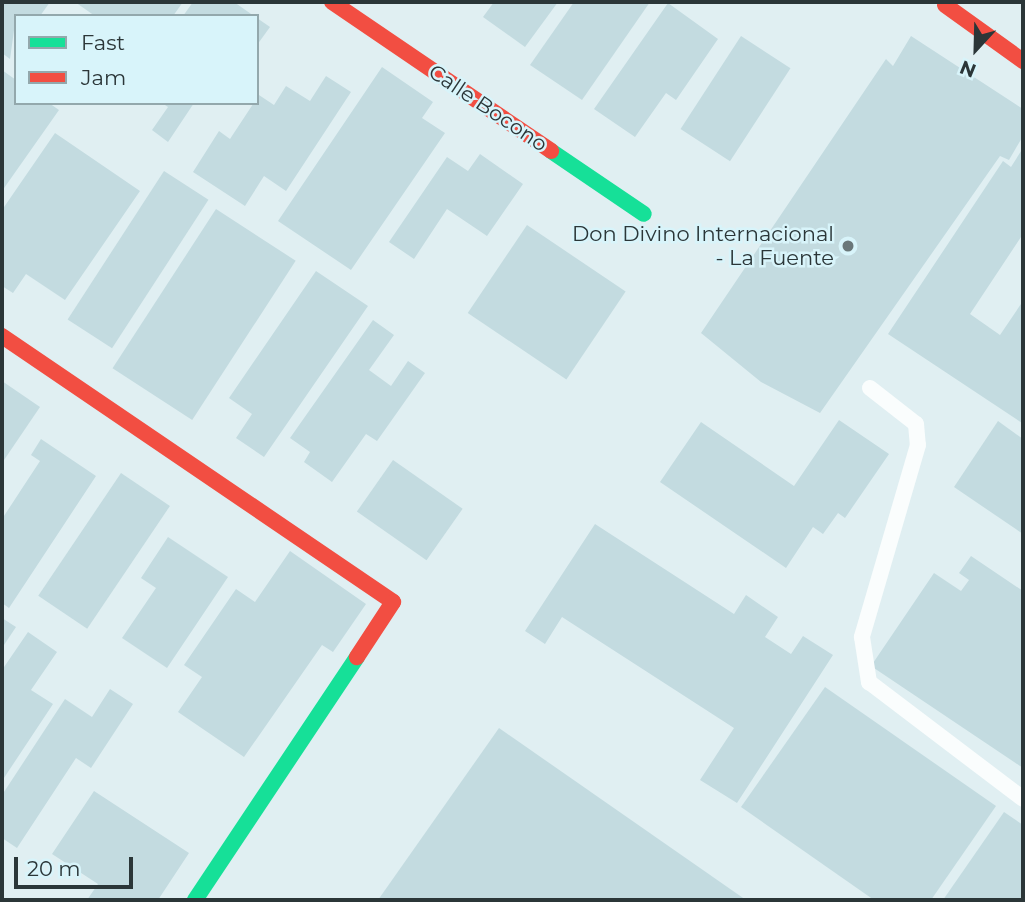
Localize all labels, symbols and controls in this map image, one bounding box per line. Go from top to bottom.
legend [14,14,259,105]
north arrow [941,14,1011,84]
text: Fast [81,30,125,55]
text: N [957,55,979,82]
street label: Calle Bocono [424,59,552,157]
text: Jam [81,65,126,90]
place label: Don Divino Internacional - La Fuente [572,221,834,271]
marker: Don Divino Internacional - La Fuente [840,238,856,254]
scale bar [18,842,136,886]
text: 20 m [27,856,81,881]

